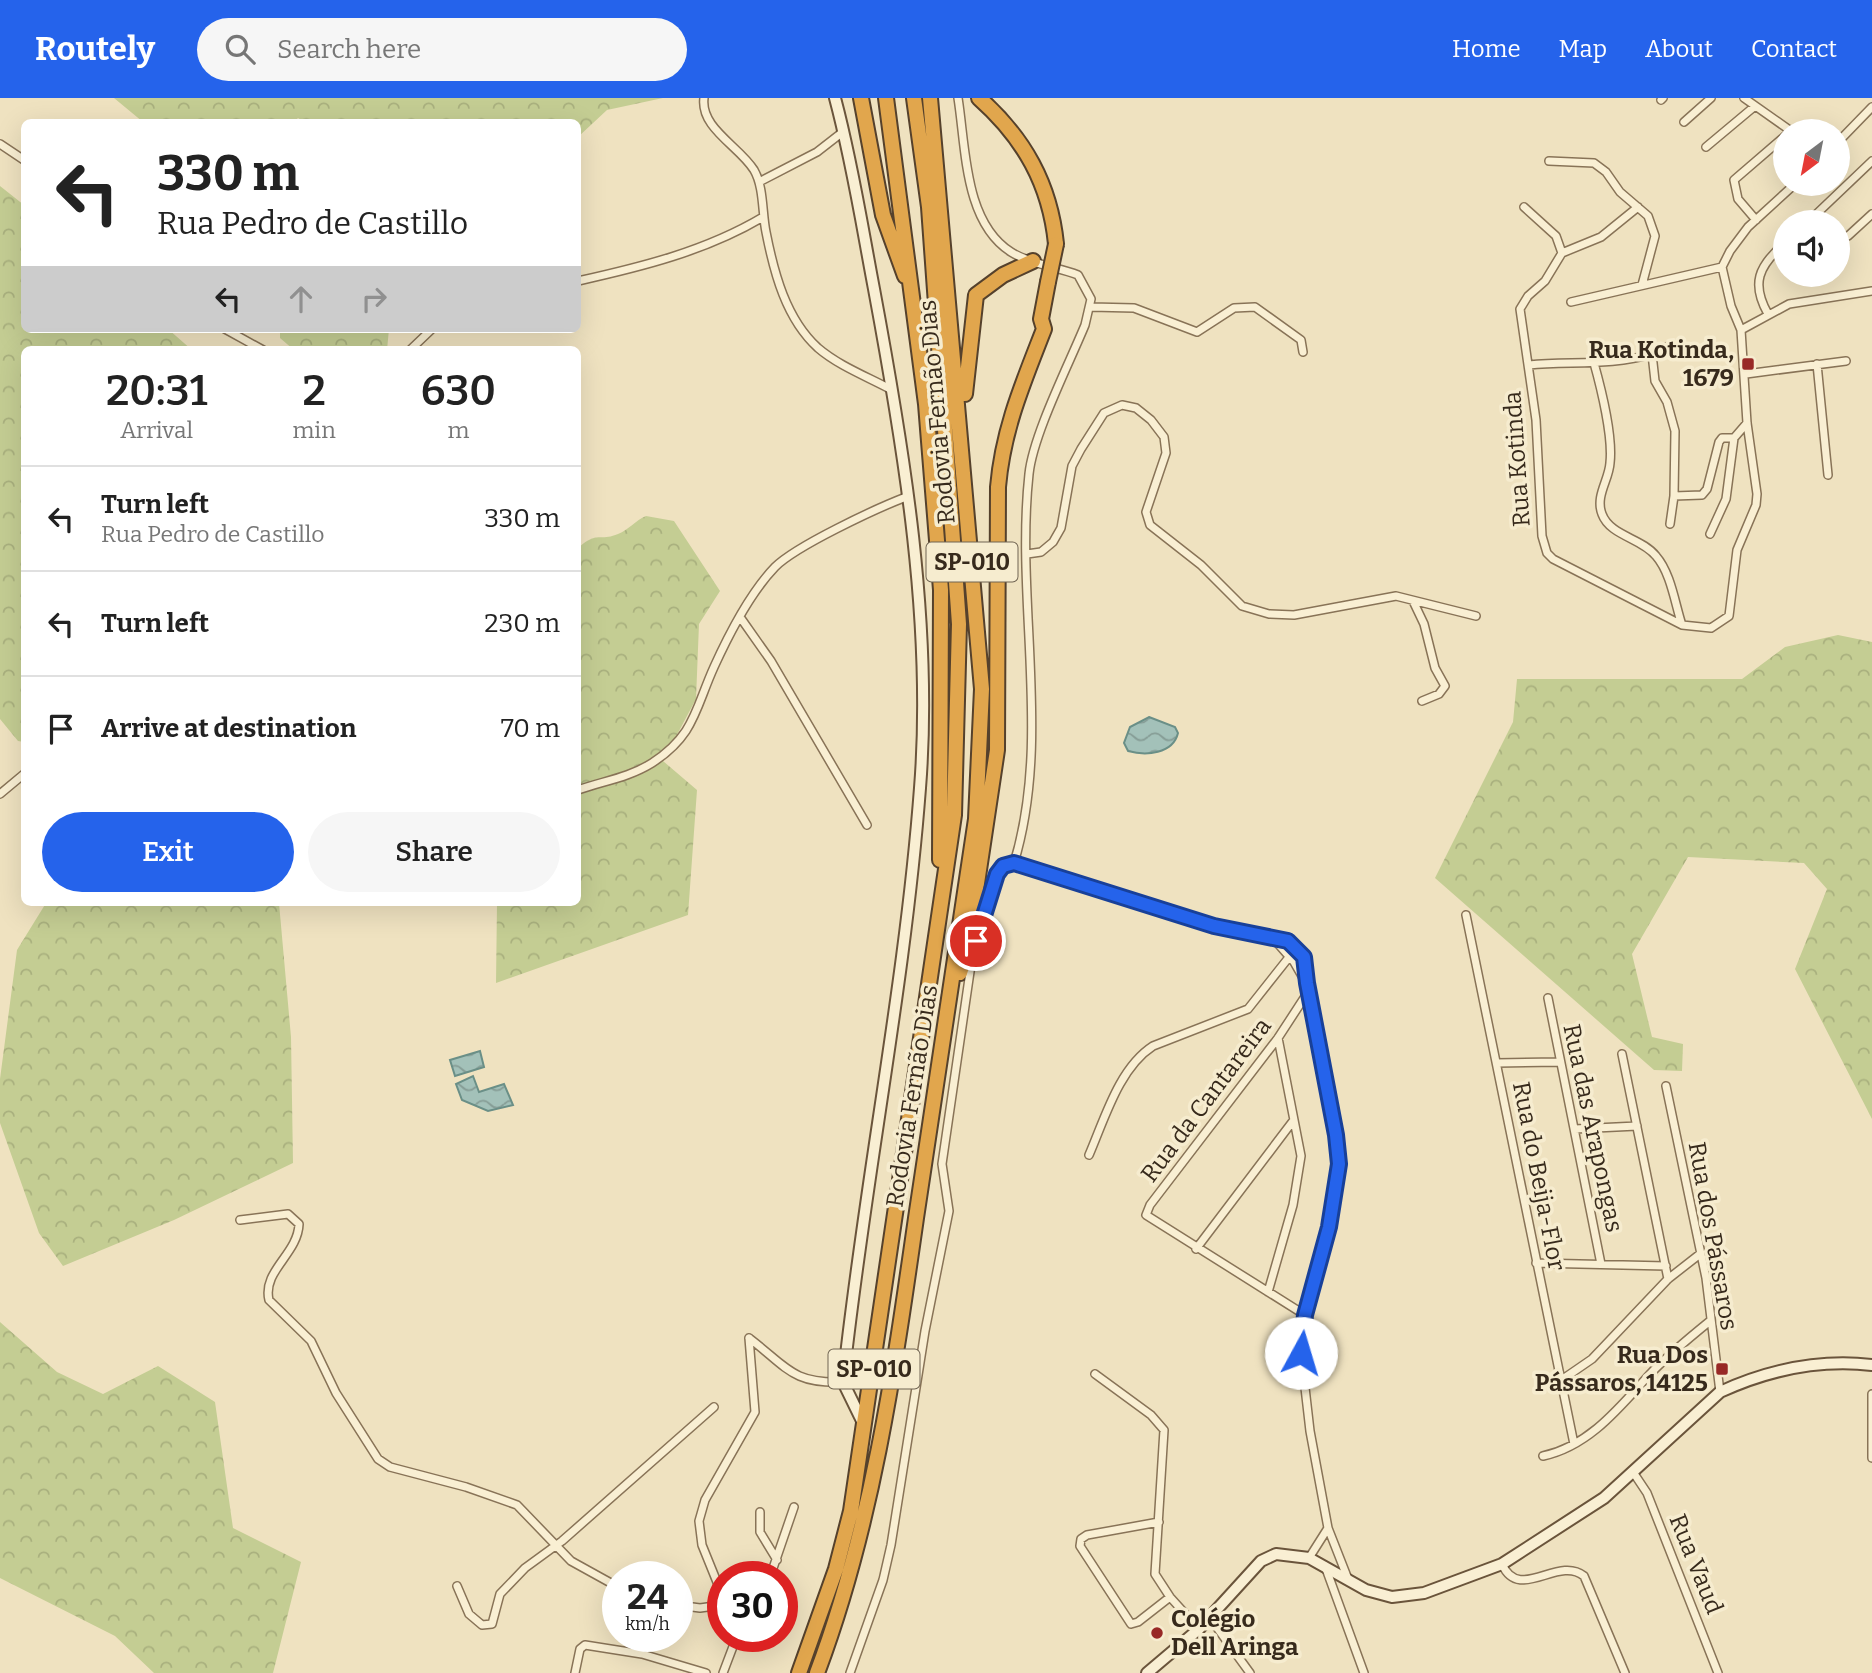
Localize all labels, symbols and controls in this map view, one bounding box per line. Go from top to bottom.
search box [197,18,687,81]
text: Routely [35,29,155,69]
icon: search [221,30,259,68]
text: Search here [277,34,421,65]
text: Home [1452,35,1521,63]
text: Map [1559,35,1607,63]
text: About [1645,35,1713,63]
text: Contact [1751,35,1837,63]
north arrow [1773,119,1850,196]
map controls [1773,119,1850,287]
text: 330 m [157,144,299,203]
icon: left [42,147,133,238]
text: Rua Pedro de Castillo [157,204,468,242]
button: sound [1773,210,1850,287]
icon: left [209,280,247,318]
icon: ahead [282,280,320,318]
icon: right [355,280,393,318]
street label: Rodovia Fernão Dias [913,299,961,525]
place label: Rua Kotinda, 1679 [1588,336,1734,392]
marker: Rua Kotinda, 1679 [1740,356,1756,372]
text: 20:31 [106,366,207,416]
text: 2 [302,366,326,416]
text: 630 [421,366,496,416]
street label: Rua Kotinda [1498,390,1536,528]
text: Arrival [120,416,193,444]
text: min [292,416,336,444]
text: m [447,416,469,444]
text: Turn left [101,489,209,520]
icon: left [42,500,80,538]
text: 330 m [484,503,560,534]
text: Rua Pedro de Castillo [101,520,325,548]
road number: SP-010 [926,543,1018,582]
icon: left [42,605,80,643]
text: Turn left [101,608,209,639]
text: 230 m [484,608,560,639]
icon: arrive [42,710,80,748]
text: Arrive at destination [101,713,356,744]
text: 70 m [501,713,560,744]
button: Exit [42,812,294,892]
button: Share [308,812,560,892]
pin [946,911,1006,971]
icon: arrive [957,922,995,960]
street label: Rodovia Fernão Dias [881,983,943,1209]
street label: Rua da Cantareira [1135,1012,1277,1188]
street label: Rua das Arapongas [1557,1021,1629,1235]
street label: Rua do Beija-Flor [1507,1079,1571,1273]
street label: Rua dos Pássaros [1683,1140,1743,1332]
position arrow [1264,1316,1338,1390]
place label: Rua Dos Pássaros, 14125 [1535,1341,1708,1397]
road number: SP-010 [828,1350,920,1388]
marker: Rua Dos Pássaros, 14125 [1714,1361,1730,1377]
street label: Rua Vaud [1663,1510,1729,1618]
speed limit sign: 30 [707,1561,798,1652]
text: 24 [627,1576,668,1618]
place label: Colégio Dell Aringa [1171,1605,1299,1661]
text: km/h [625,1613,670,1635]
marker: Colégio Dell Aringa [1149,1625,1165,1641]

